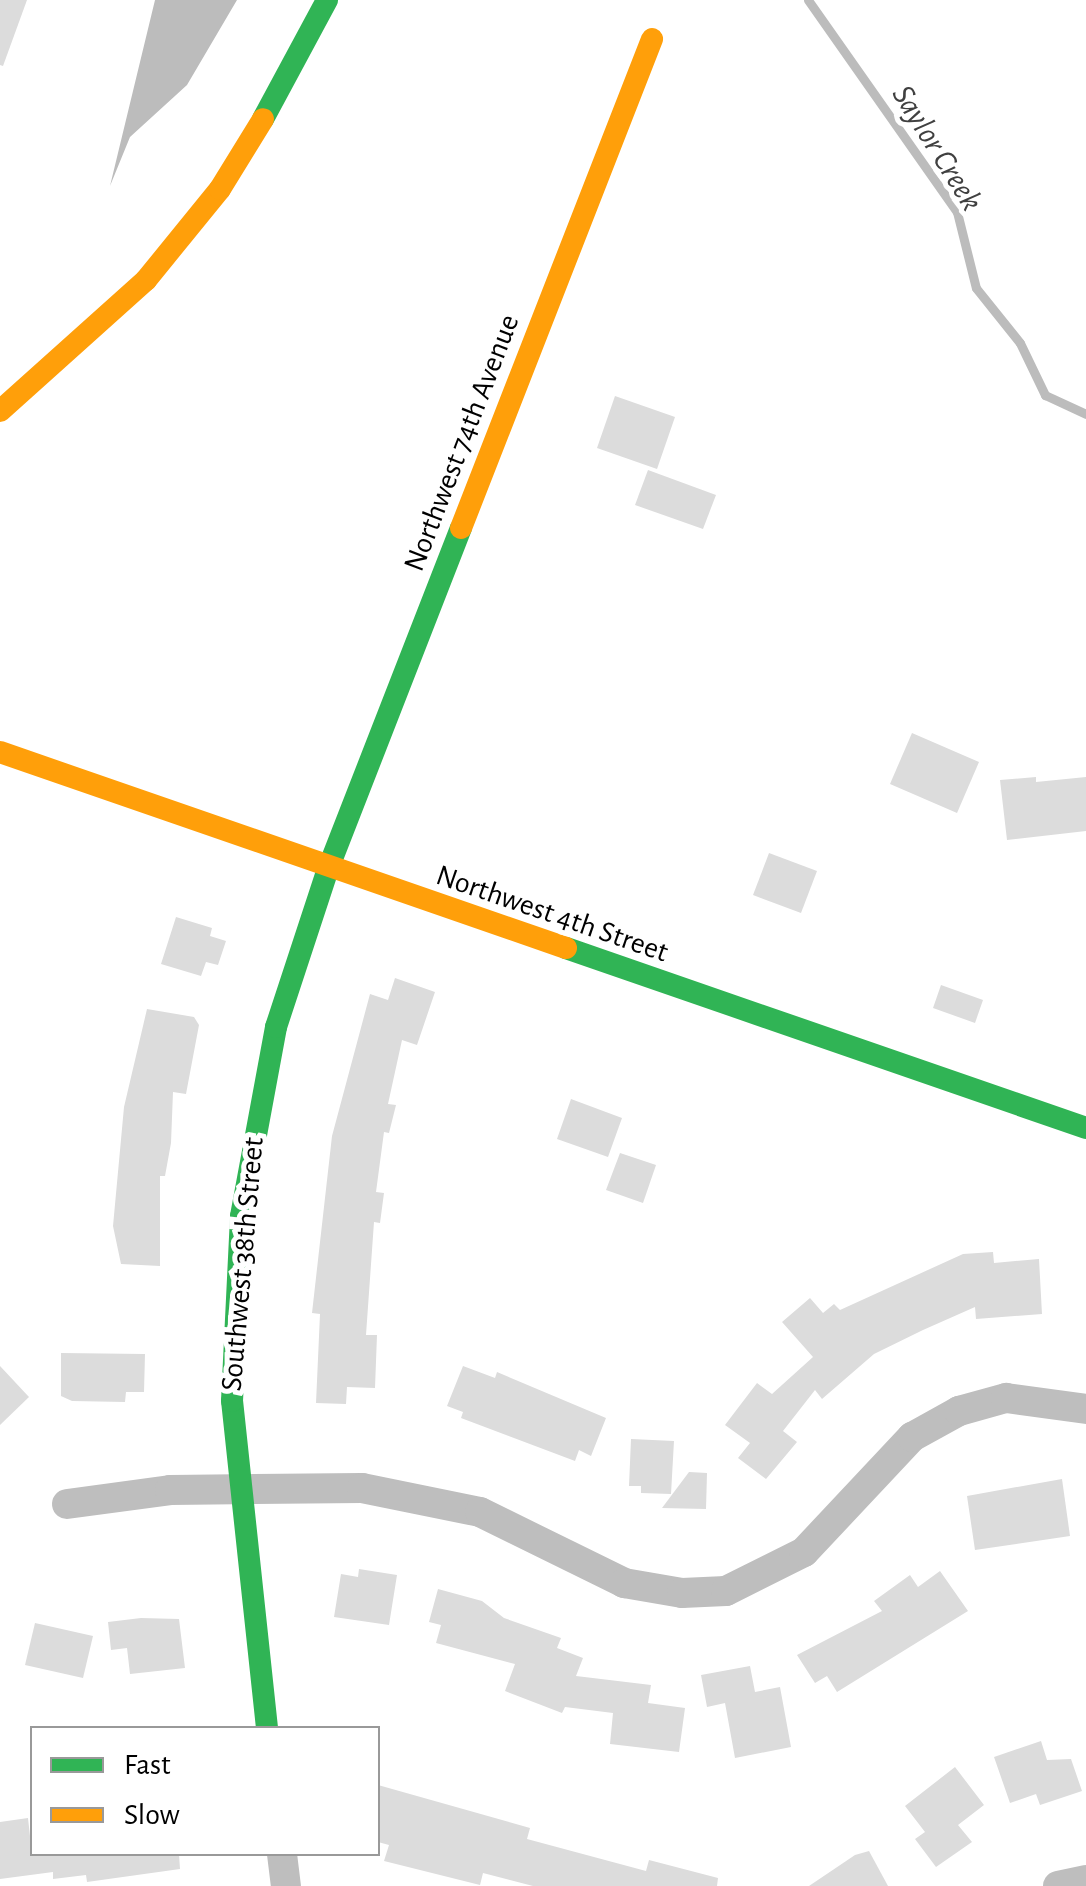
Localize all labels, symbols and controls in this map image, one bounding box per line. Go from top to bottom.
water label: Saylor Creek [883,78,991,218]
street label: Northwest 74th Avenue [396,309,528,577]
street label: Northwest 4th Street [431,857,673,971]
street label: Southwest 38th Street [214,1136,272,1392]
legend [30,1726,380,1856]
text: Fast [124,1750,171,1780]
text: Slow [124,1800,180,1830]

